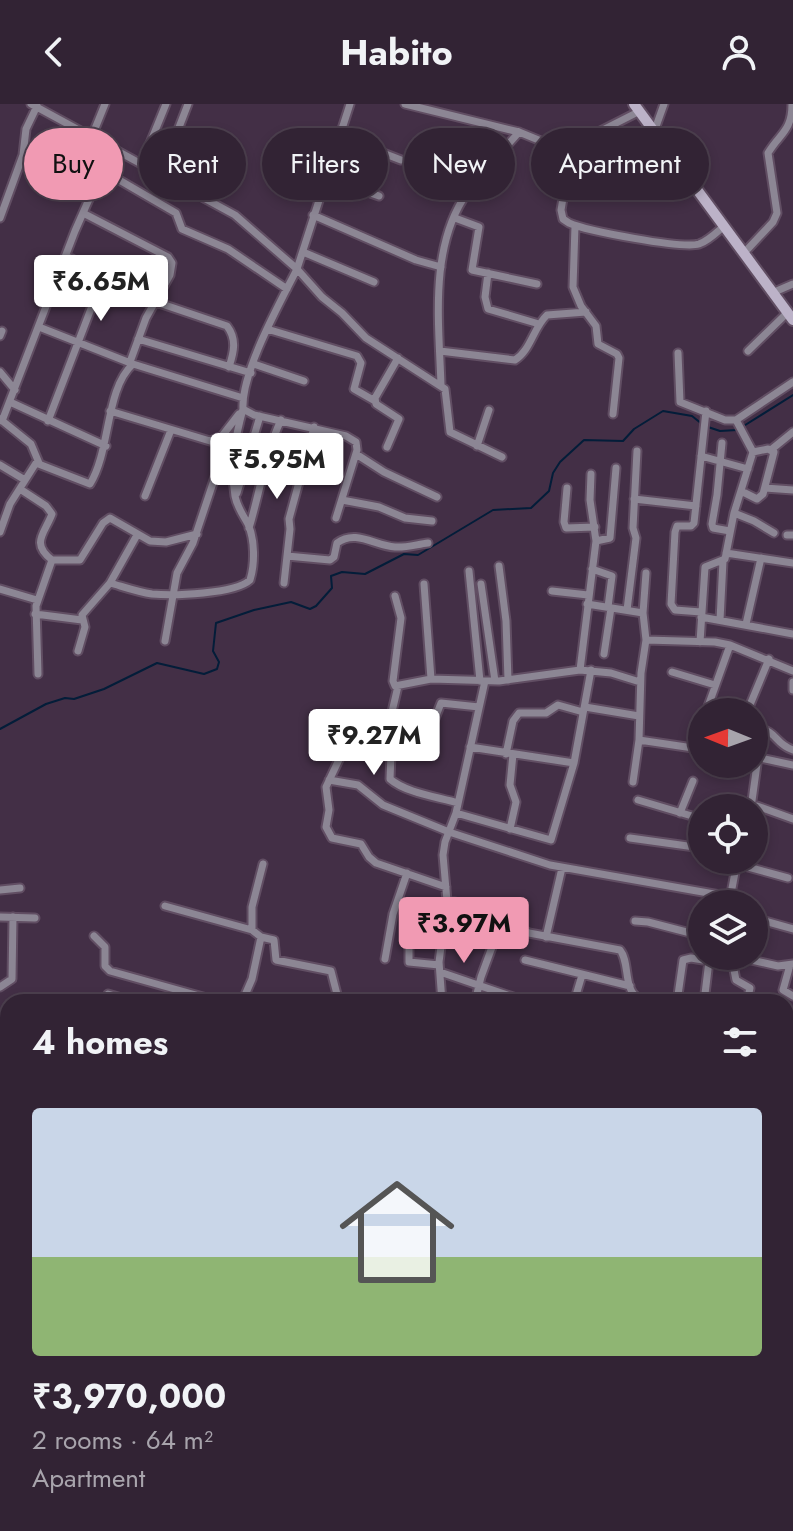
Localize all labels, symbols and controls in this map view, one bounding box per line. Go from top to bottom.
text: Habito [340,26,453,78]
icon: back [32,30,76,74]
icon: person [717,30,761,74]
chip: Buy [24,128,123,200]
chip: Rent [139,128,246,200]
chip: Filters [262,128,388,200]
chip: New [404,128,515,200]
chip: Apartment [531,128,709,200]
pin: ₹6.65M [36,255,166,323]
text: ₹6.65M [52,262,150,300]
pin: ₹5.95M [212,433,342,501]
text: ₹5.95M [228,440,326,478]
north arrow [688,698,768,778]
map controls [688,698,768,970]
pin: ₹9.27M [309,709,439,777]
text: ₹9.27M [327,716,421,754]
button: locate [688,794,768,874]
button: layers [688,890,768,970]
pin: ₹3.97M [399,897,529,965]
text: ₹3.97M [417,904,511,942]
text: 4 homes [32,1018,168,1067]
icon: filters [718,1020,762,1064]
icon: home [325,1160,469,1304]
text: ₹3,970,000 [32,1372,226,1421]
text: 2 rooms · 64 m² [32,1421,213,1459]
text: Apartment [32,1459,145,1497]

